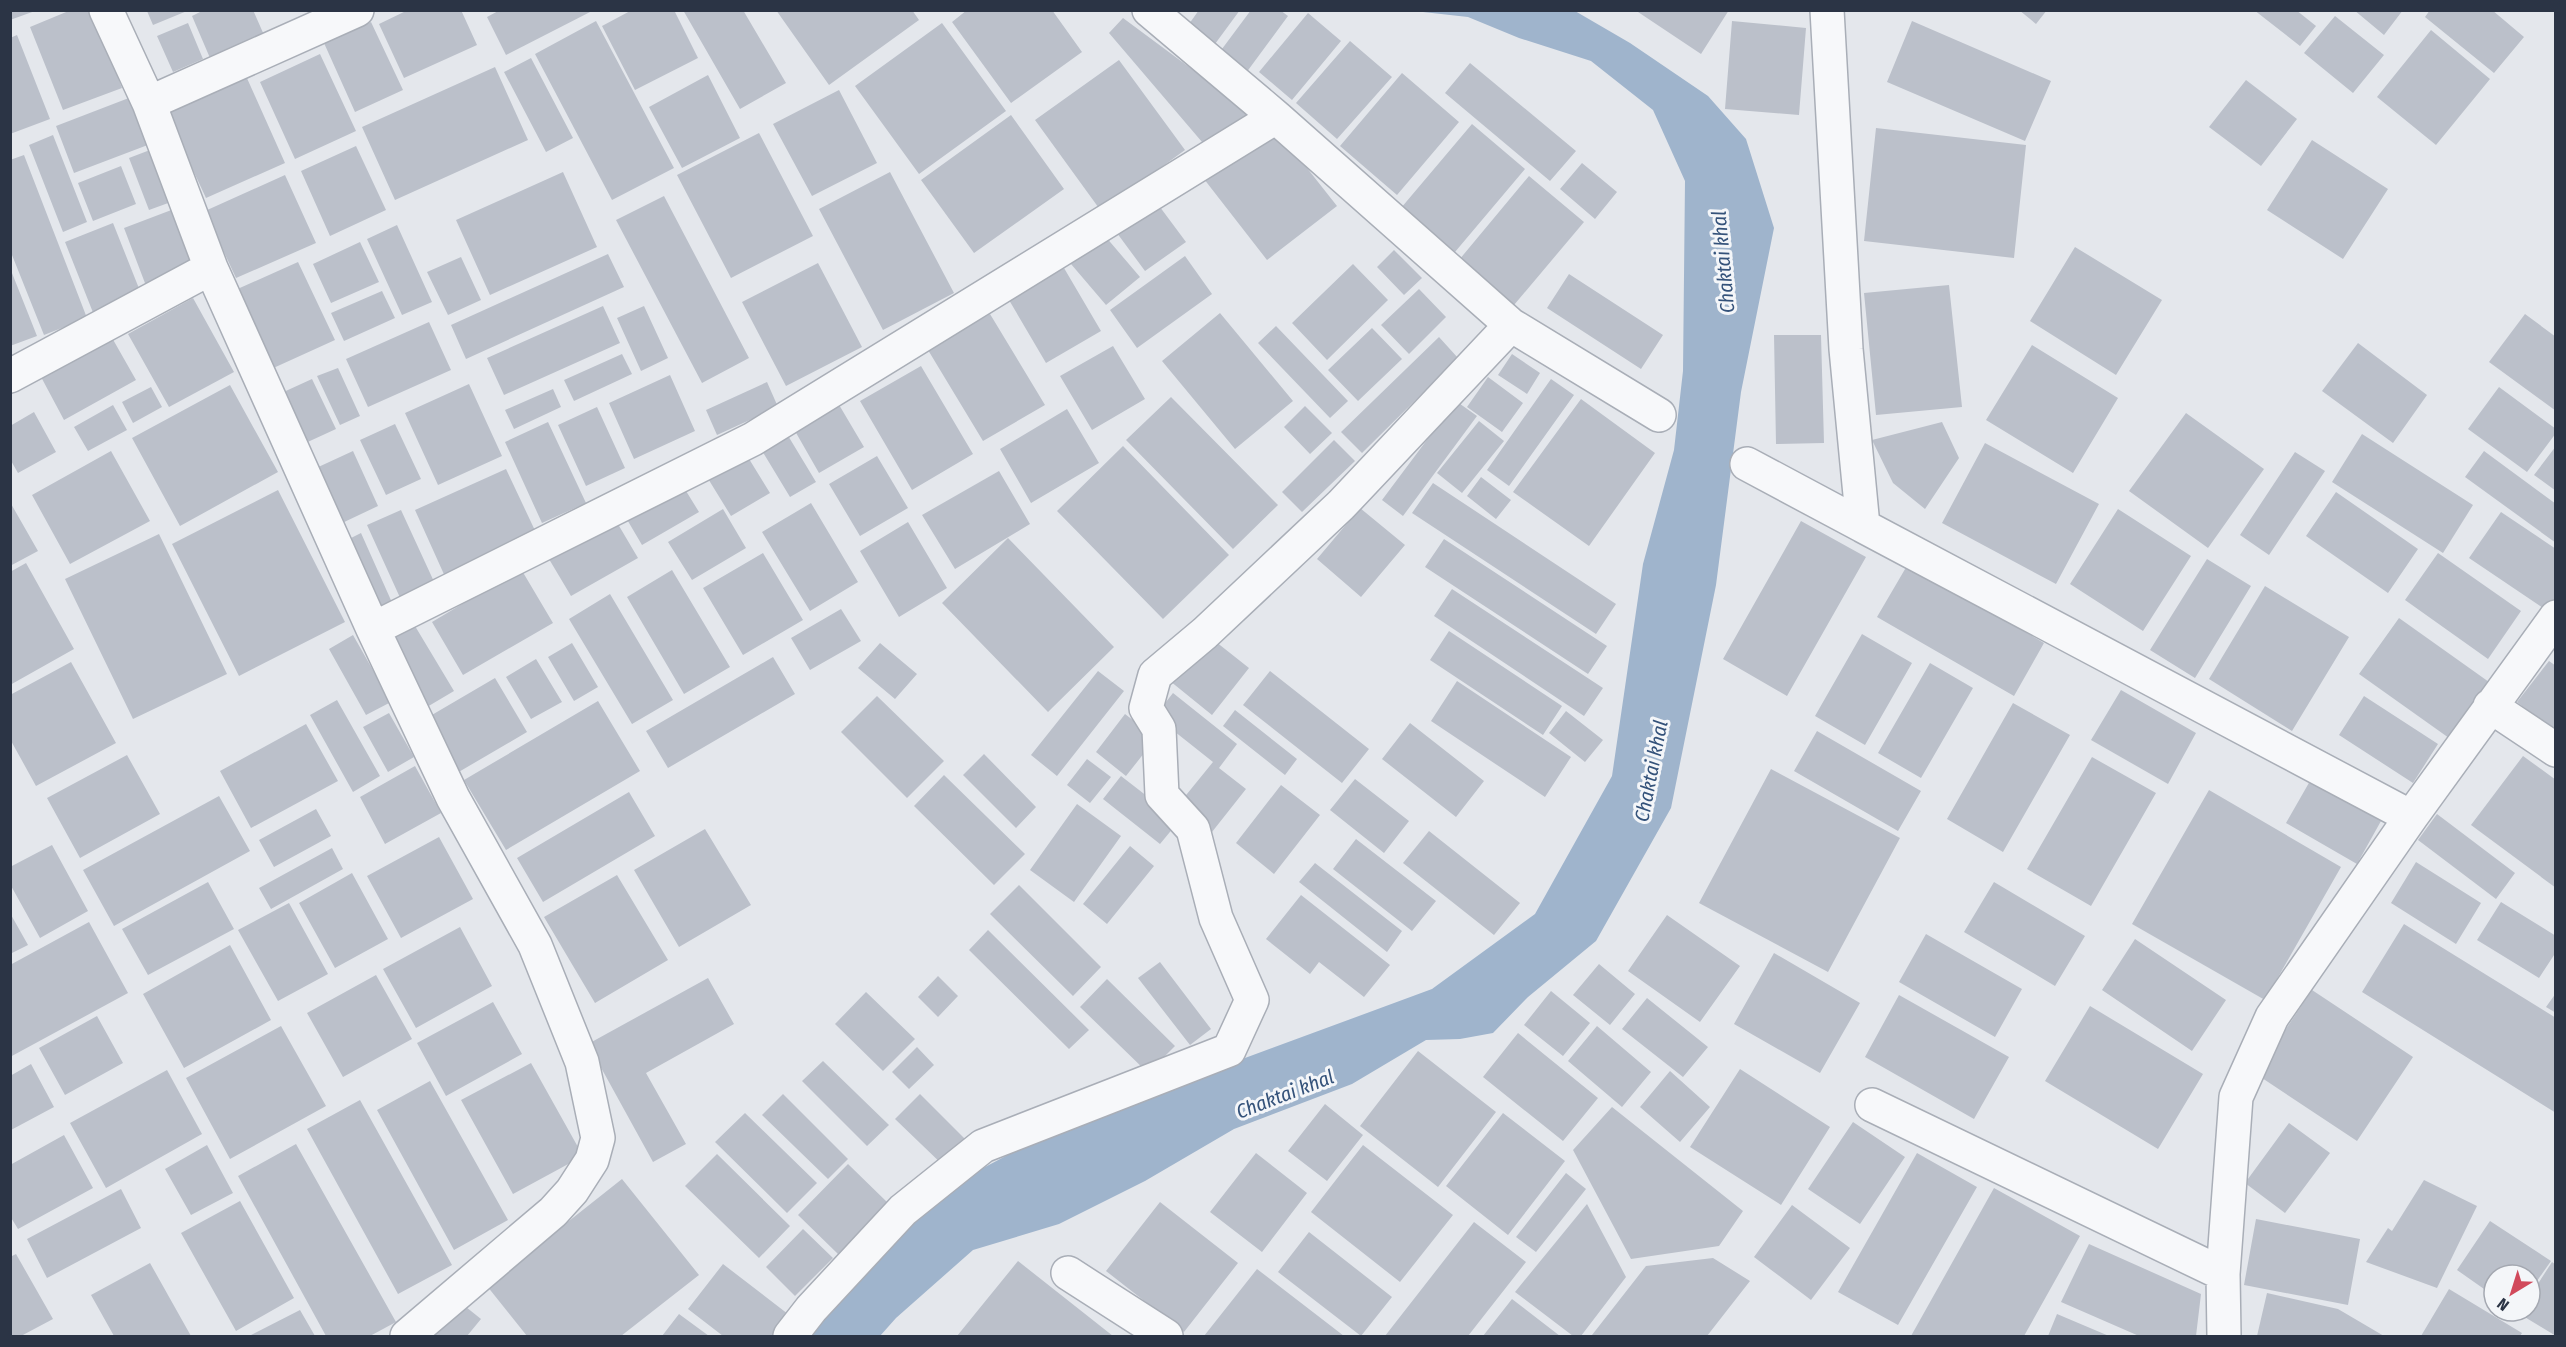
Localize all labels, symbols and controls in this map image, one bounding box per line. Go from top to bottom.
water label: Chaktai khal [1707,210,1739,314]
water label: Chaktai khal [1629,718,1673,824]
water label: Chaktai khal [1233,1064,1337,1124]
north arrow [2482,1263,2542,1323]
text: N [2493,1294,2513,1315]

